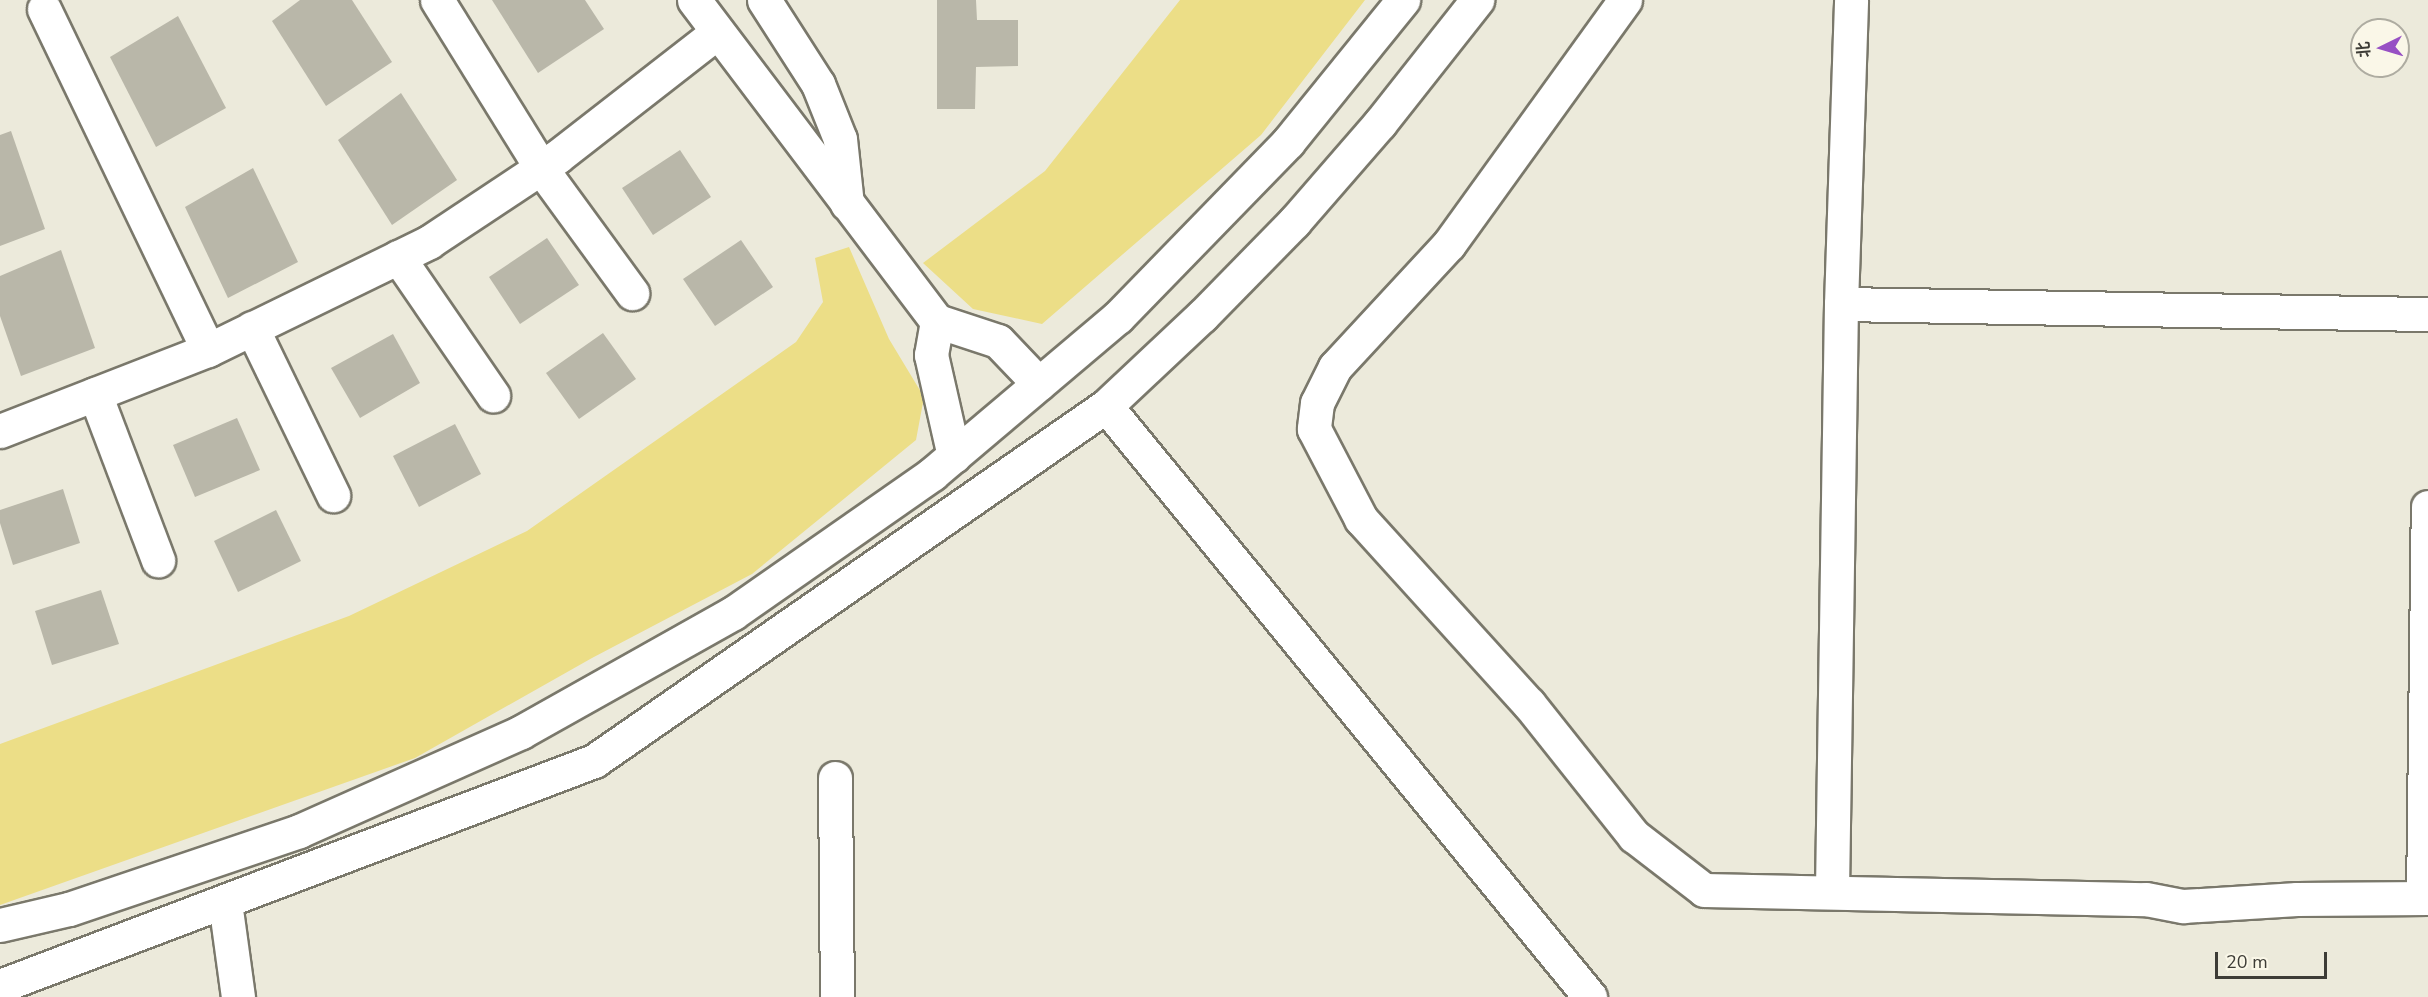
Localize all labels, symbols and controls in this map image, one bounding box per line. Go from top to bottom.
north arrow [2350,18,2410,78]
text: 北 [2352,40,2376,58]
scale bar [2218,940,2330,978]
text: 20 m [2226,950,2268,974]

